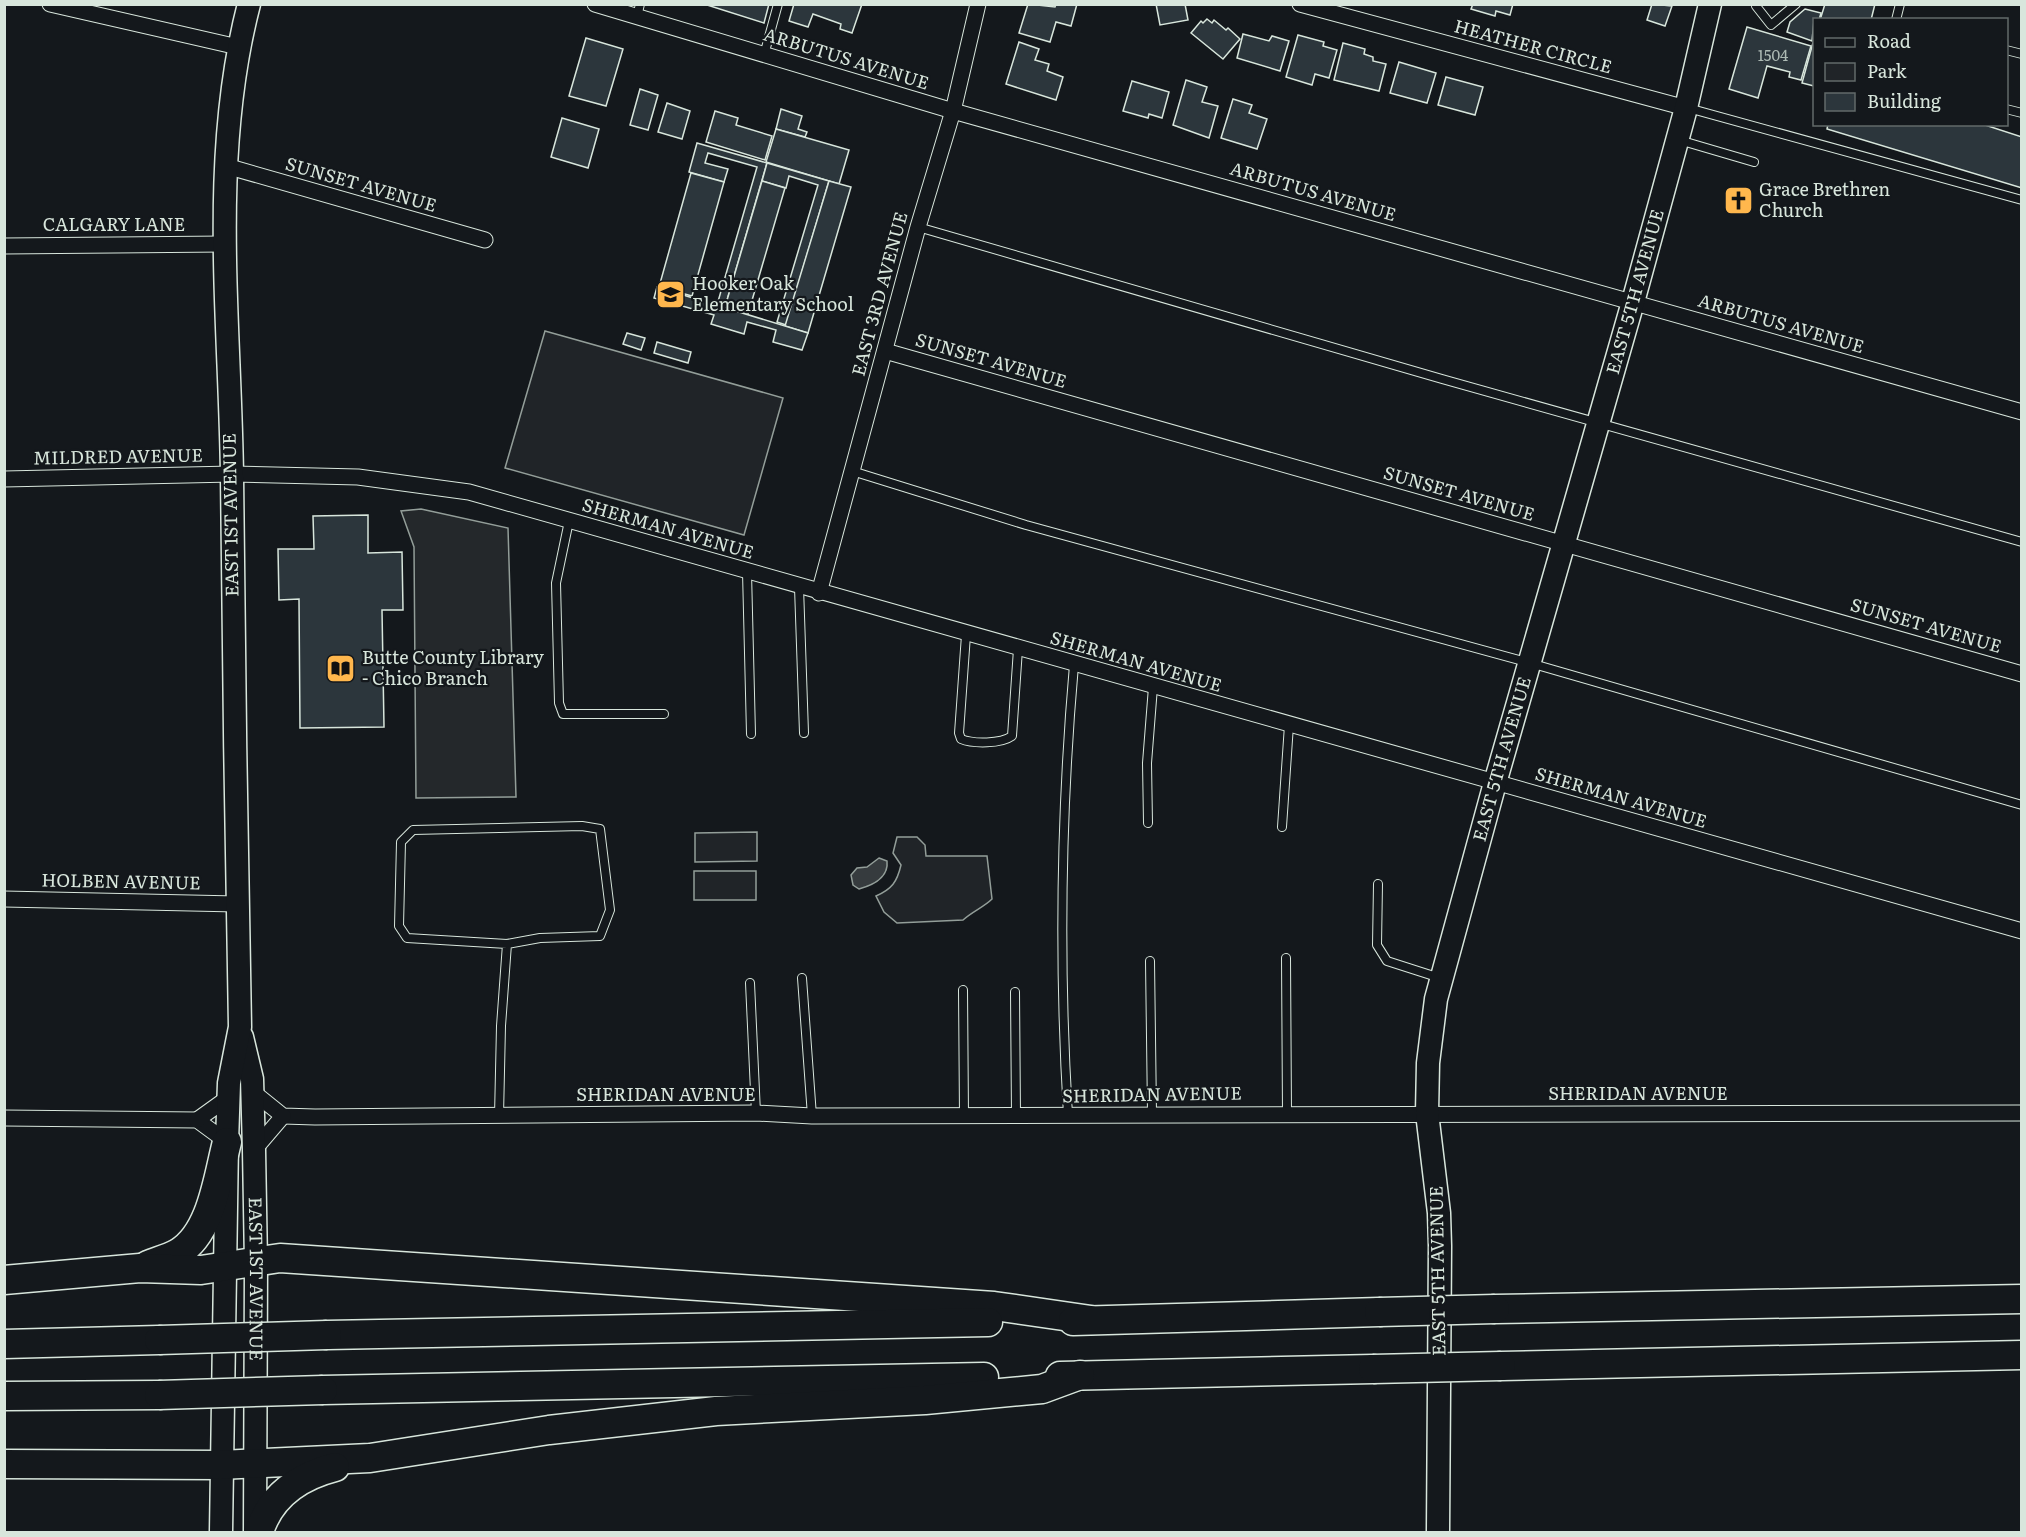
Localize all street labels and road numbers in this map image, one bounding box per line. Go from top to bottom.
street label: HEATHER CIRCLE [1451,11,1615,80]
street label: ARBUTUS AVENUE [760,20,932,96]
street label: SUNSET AVENUE [283,149,440,218]
street label: ARBUTUS AVENUE [1227,154,1400,227]
street label: EAST 5TH AVENUE [1598,206,1670,377]
street label: EAST 3RD AVENUE [844,208,913,379]
street label: CALGARY LANE [43,210,185,237]
street label: ARBUTUS AVENUE [1695,286,1868,359]
street label: SUNSET AVENUE [913,325,1070,394]
street label: EAST 1ST AVENUE [215,433,244,597]
street label: MILDRED AVENUE [33,441,203,470]
street label: SUNSET AVENUE [1381,458,1538,527]
street label: SHERMAN AVENUE [579,490,757,565]
street label: SUNSET AVENUE [1848,590,2005,659]
street label: SHERMAN AVENUE [1047,623,1225,698]
street label: EAST 5TH AVENUE [1465,673,1537,844]
street label: SHERMAN AVENUE [1532,759,1710,834]
street label: HOLBEN AVENUE [41,866,201,895]
street label: SHERIDAN AVENUE [1062,1078,1242,1109]
street label: SHERIDAN AVENUE [1548,1079,1728,1106]
street label: SHERIDAN AVENUE [576,1080,756,1107]
street label: EAST 5TH AVENUE [1422,1186,1451,1356]
street label: EAST 1ST AVENUE [243,1197,271,1361]

